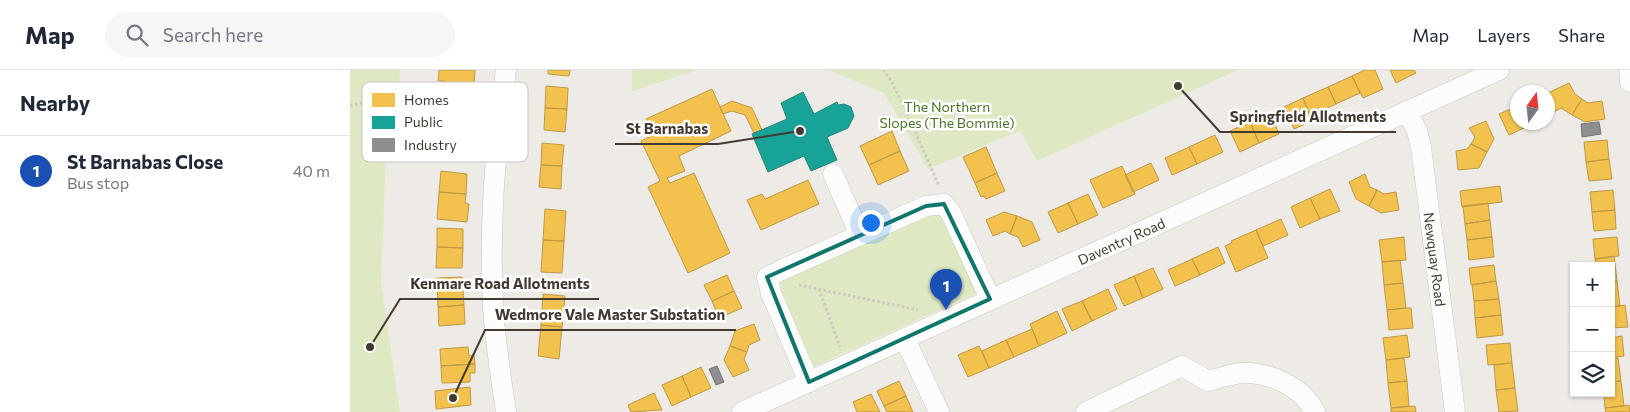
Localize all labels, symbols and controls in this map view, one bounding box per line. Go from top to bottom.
search box [105,12,455,57]
text: Map [25,20,75,49]
icon: search [123,21,151,49]
text: Search here [163,23,263,46]
text: Map [1412,24,1449,46]
text: Layers [1477,24,1530,46]
text: Share [1558,24,1605,46]
legend [362,82,528,162]
north arrow [1510,85,1555,130]
text: Nearby [20,90,90,115]
text: Homes [404,91,449,108]
park label: The Northern Slopes (The Bommie) [879,98,1015,131]
callout: Springfield Allotments [1220,102,1396,132]
text: Springfield Allotments [1230,107,1386,125]
text: Public [404,113,443,130]
callout: St Barnabas [615,114,718,144]
text: St Barnabas [626,119,708,137]
text: Industry [404,136,457,153]
text: St Barnabas Close [67,150,223,173]
text: 1 [32,161,40,180]
text: 40 m [293,161,330,180]
text: Bus stop [67,173,129,192]
your location [858,210,884,236]
street label: Newquay Road [1421,211,1450,307]
street label: Daventry Road [1075,214,1167,268]
map controls [1570,262,1615,397]
button: + [1570,262,1615,307]
callout: Kenmare Road Allotments [400,269,599,299]
pin: 1 [930,269,962,310]
text: Kenmare Road Allotments [410,274,590,292]
callout: Wedmore Vale Master Substation [485,300,736,330]
text: Wedmore Vale Master Substation [495,305,725,323]
button: − [1570,307,1615,352]
button: layers [1570,352,1615,397]

